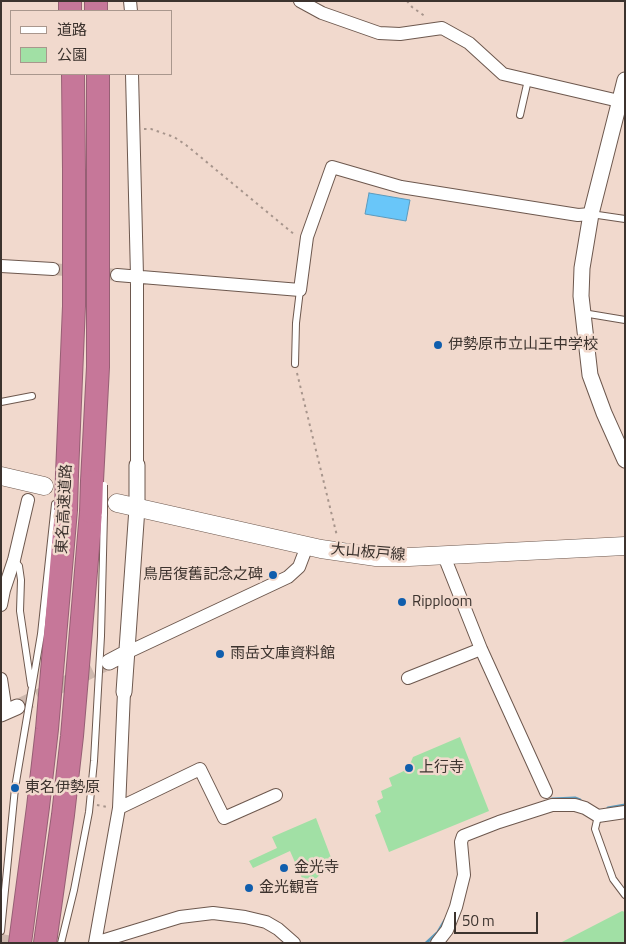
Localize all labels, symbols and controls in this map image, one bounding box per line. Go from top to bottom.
legend [10,10,172,75]
text: 道路 [57,18,87,41]
text: 公園 [57,43,87,66]
place label: 伊勢原市立山王中学校 [448,336,598,354]
marker: 伊勢原市立山王中学校 [432,339,444,351]
street label: 東名高速道路 [54,464,76,554]
street label: 大山板戸線 [330,541,406,565]
place label: 鳥居復舊記念之碑 [143,566,263,584]
marker: 鳥居復舊記念之碑 [267,569,279,581]
place label: Ripploom [412,593,472,611]
marker: Ripploom [396,596,408,608]
place label: 雨岳文庫資料館 [230,645,335,663]
marker: 雨岳文庫資料館 [214,648,226,660]
place label: 上行寺 [419,759,464,777]
marker: 上行寺 [403,762,415,774]
place label: 東名伊勢原 [25,779,100,797]
marker: 東名伊勢原 [9,782,21,794]
place label: 金光寺 [294,859,339,877]
marker: 金光寺 [278,862,290,874]
place label: 金光観音 [259,879,319,897]
marker: 金光観音 [243,882,255,894]
scale bar [456,902,540,934]
text: 50 m [462,909,495,932]

